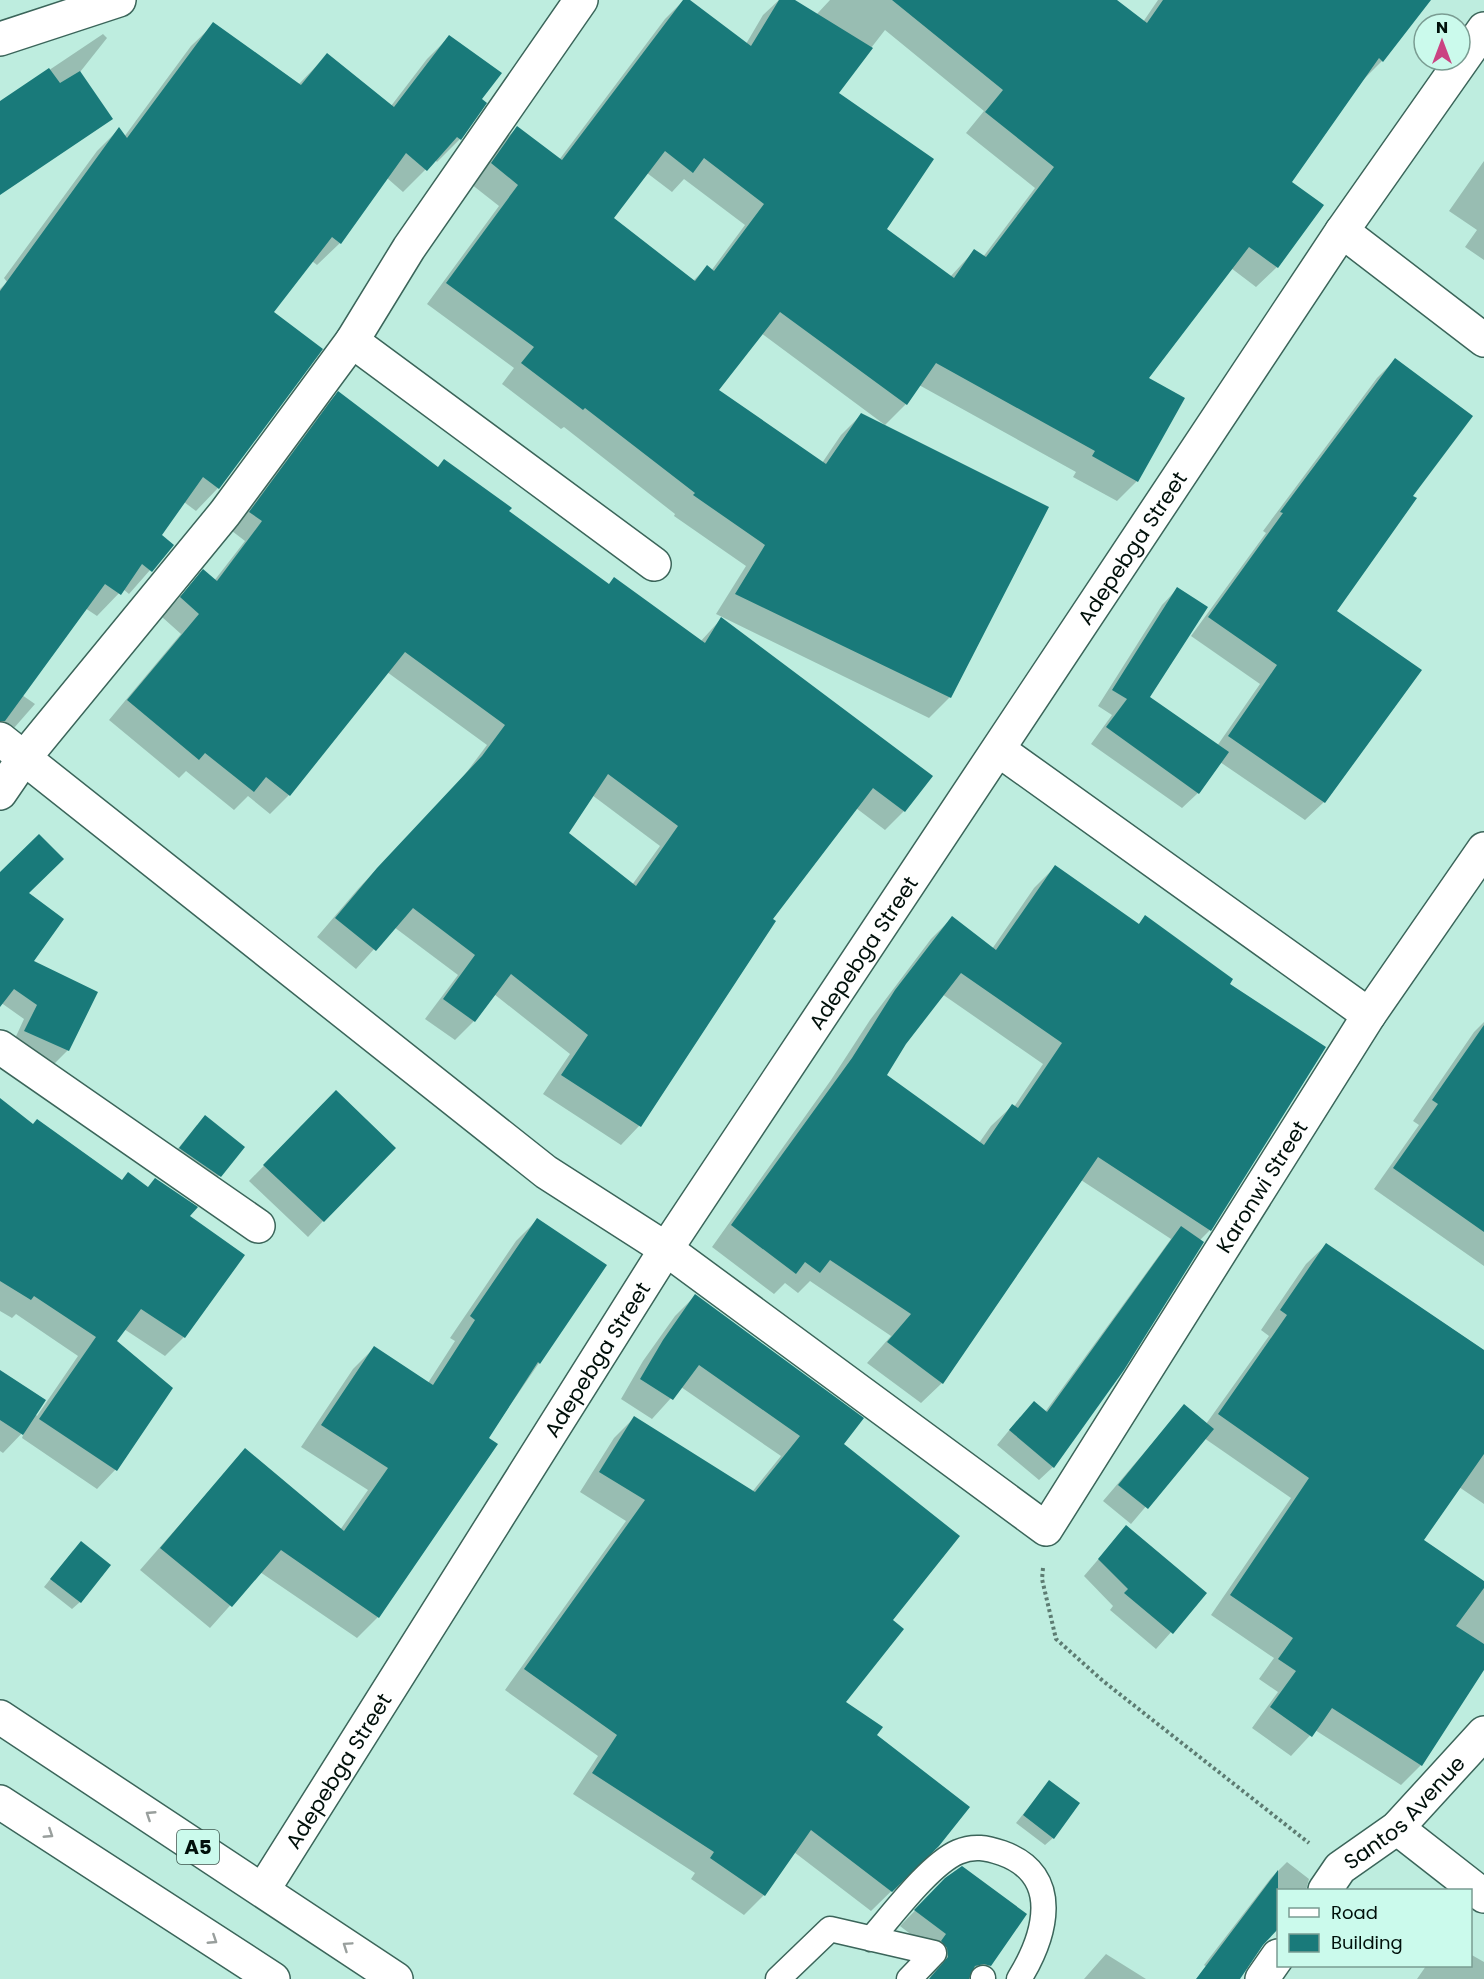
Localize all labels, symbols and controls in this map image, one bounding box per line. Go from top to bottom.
north arrow [1412,12,1472,72]
text: N [1436,16,1448,39]
street label: Adepebga Street [1070,465,1193,630]
street label: Adepebga Street [801,870,924,1035]
street label: Karonwi Street [1209,1115,1314,1258]
street label: Adepebga Street [537,1276,656,1442]
street label: Adepebga Street [278,1687,398,1854]
street label: Santos Avenue [1337,1749,1471,1876]
one-way arrow [145,1812,156,1823]
one-way arrow [42,1827,53,1838]
road number: A5 [177,1830,219,1864]
legend [1277,1889,1472,1967]
text: Road [1331,1900,1378,1925]
text: Building [1331,1930,1403,1955]
one-way arrow [206,1933,217,1944]
one-way arrow [343,1942,353,1954]

